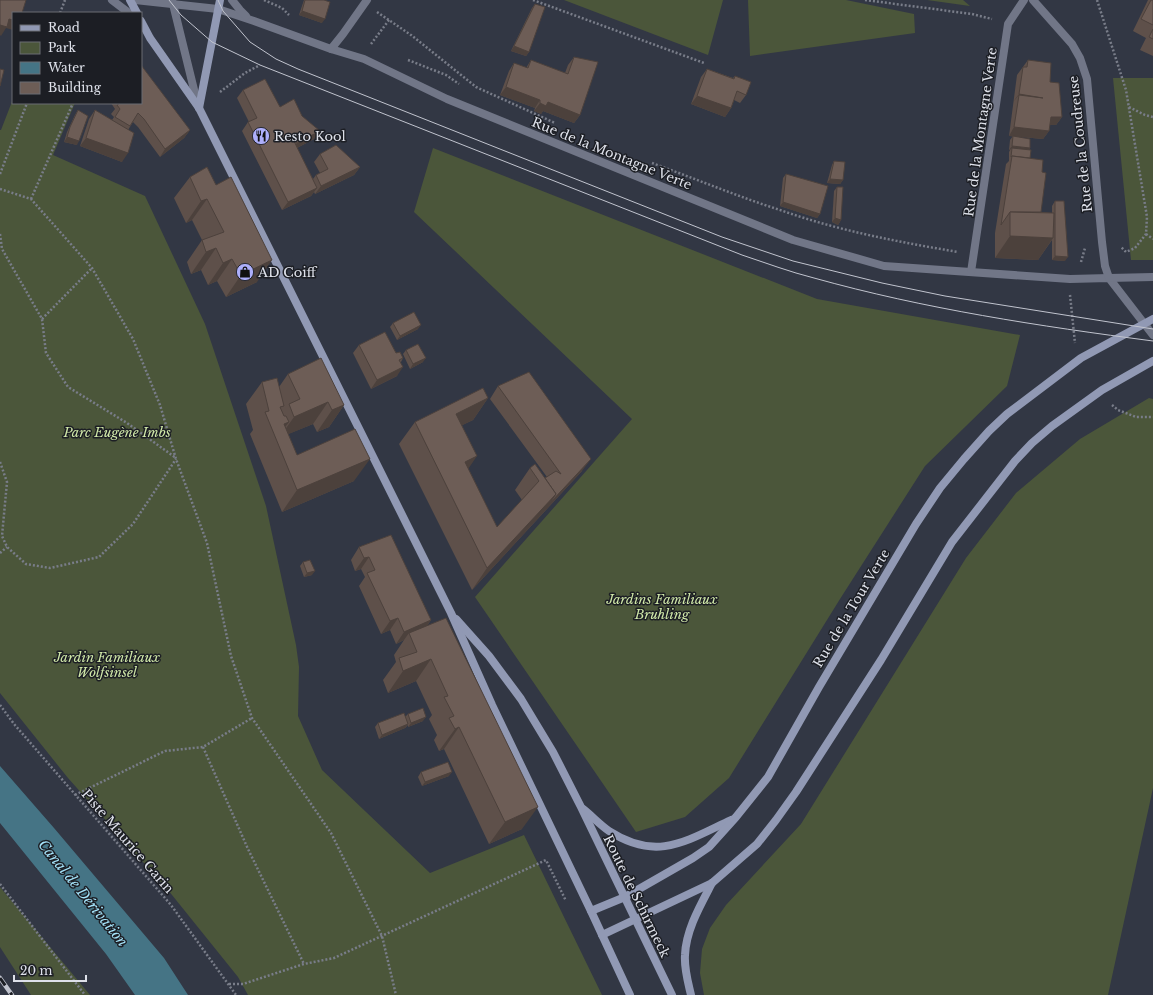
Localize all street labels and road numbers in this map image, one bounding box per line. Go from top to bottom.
street label: Rue de la Montagne Verte [960,46,1001,218]
street label: Rue de la Coudreuse [1065,75,1096,213]
street label: Rue de la Montagne Verte [529,114,694,193]
street label: Rue de la Tour Verte [809,546,894,671]
street label: Piste Maurice Garin [78,786,177,897]
street label: Route de Schirmeck [599,832,674,960]

